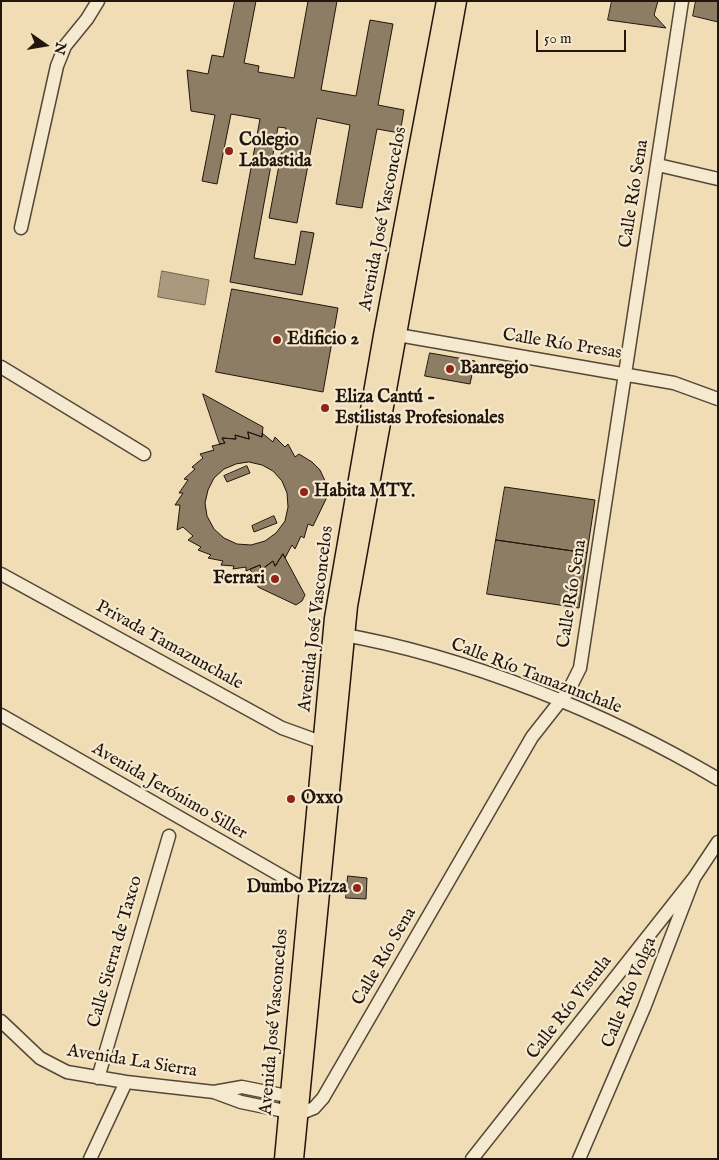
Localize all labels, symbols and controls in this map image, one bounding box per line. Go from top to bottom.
north arrow [20,20,70,70]
scale bar [539,20,629,52]
text: 50 m [544,29,572,48]
text: N [49,40,70,56]
street label: Avenida José Vasconcelos [356,125,412,313]
place label: Colegio Labastida [239,130,312,172]
street label: Calle Río Sena [616,138,654,250]
marker: Colegio Labastida [223,145,235,157]
street label: Calle Río Presas [501,325,623,365]
place label: Edificio 2 [287,329,359,351]
marker: Edificio 2 [271,334,283,346]
place label: Banregio [460,358,528,380]
marker: Banregio [444,363,456,375]
place label: Eliza Cantú - Estilistas Profesionales [335,387,504,429]
marker: Eliza Cantú - Estilistas Profesionales [319,402,331,414]
place label: Habita MTY. [314,481,415,503]
marker: Habita MTY. [298,486,310,498]
street label: Avenida José Vasconcelos [295,525,339,713]
street label: Calle Río Sena [554,538,592,650]
place label: Ferrari [213,568,265,590]
marker: Ferrari [269,573,281,585]
street label: Privada Tamazunchale [91,596,247,696]
street label: Calle Río Tamazunchale [448,634,624,720]
street label: Avenida Jerónimo Siller [88,739,250,845]
place label: Oxxo [301,788,343,810]
marker: Oxxo [285,793,297,805]
street label: Calle Sierra de Taxco [84,873,148,1031]
place label: Dumbo Pizza [246,877,347,899]
marker: Dumbo Pizza [351,882,363,894]
street label: Calle Río Sena [348,904,422,1010]
street label: Avenida José Vasconcelos [256,928,294,1116]
street label: Calle Río Volga [598,934,662,1052]
street label: Calle Río Vistula [523,952,617,1064]
street label: Avenida La Sierra [65,1041,199,1083]

